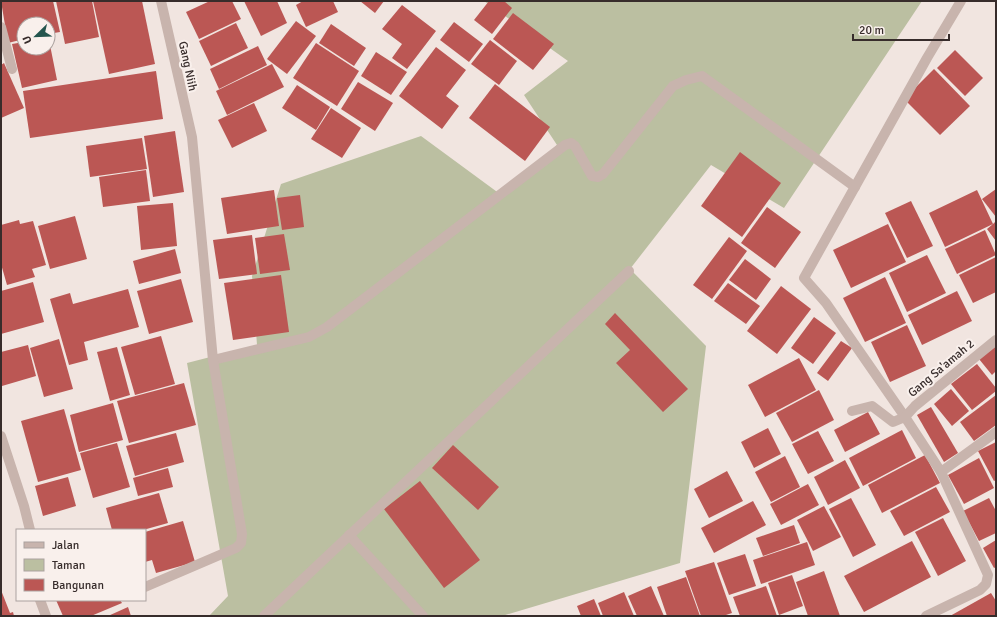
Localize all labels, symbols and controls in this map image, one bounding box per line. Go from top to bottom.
north arrow [16,16,56,56]
scale bar [853,16,949,42]
text: 20 m [859,23,884,38]
text: U [20,34,35,46]
street label: Gang Niih [175,40,200,92]
street label: Gang Sa'amah 2 [905,336,978,400]
legend [16,529,146,601]
text: Jalan [52,538,79,553]
text: Taman [52,558,85,573]
text: Bangunan [52,578,104,593]

